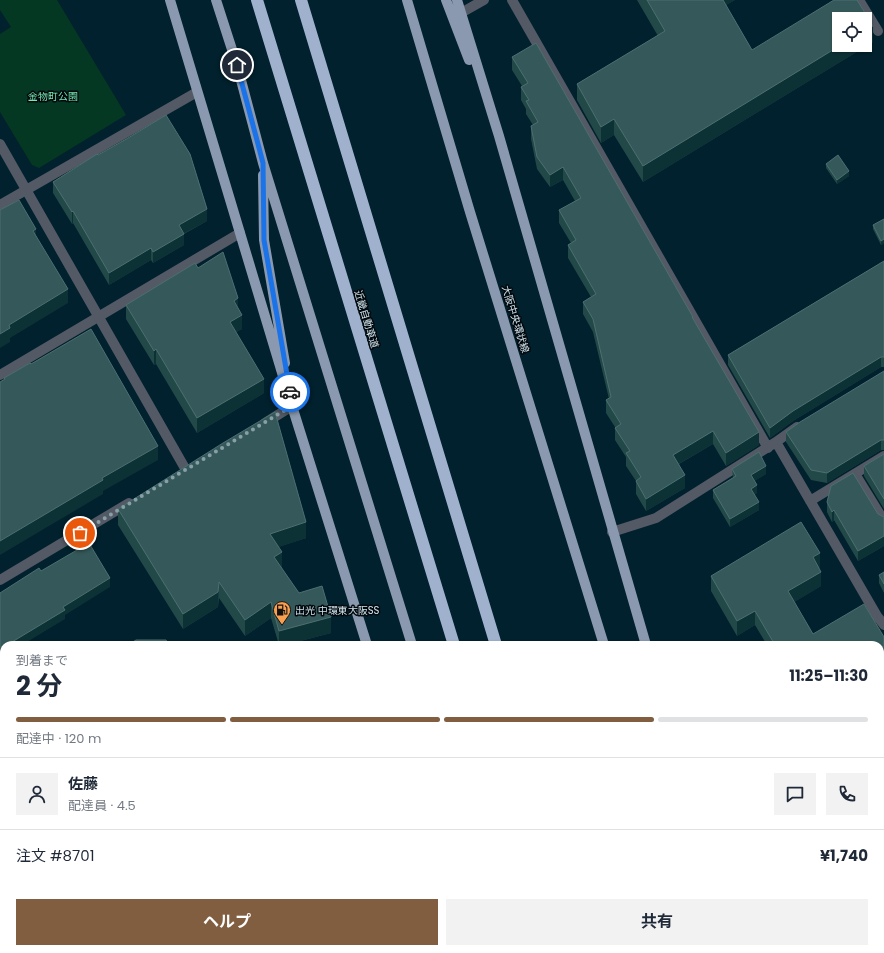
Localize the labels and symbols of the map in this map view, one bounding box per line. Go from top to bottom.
pin [220,48,254,82]
park label: 金物町公園 [28,89,78,104]
street label: 大阪中央環状線 [498,283,533,355]
street label: 近畿自動車道 [351,288,382,350]
courier [270,372,310,412]
pin [63,516,97,550]
fuel station icon: 出光 中環東大阪SS [272,600,292,625]
place label: 出光 中環東大阪SS [295,603,380,618]

